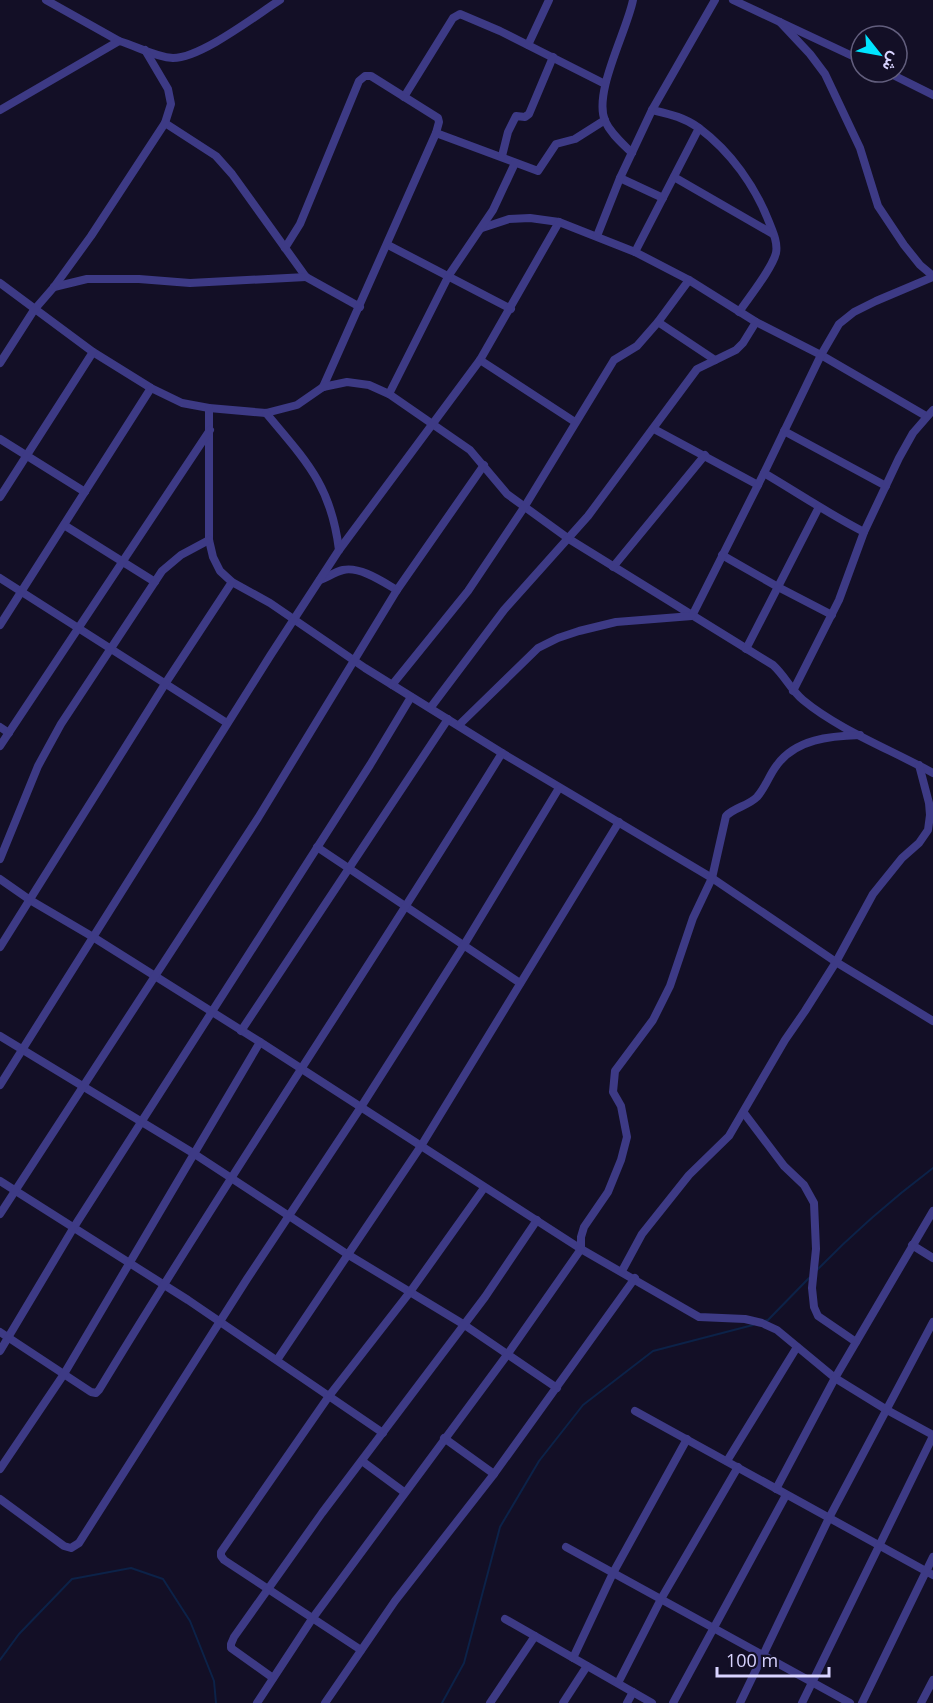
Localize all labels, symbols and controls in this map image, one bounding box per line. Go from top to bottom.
north arrow [849,24,909,84]
text: ش [877,48,906,76]
scale bar [717,1640,830,1678]
text: 100 m [726,1648,778,1672]

